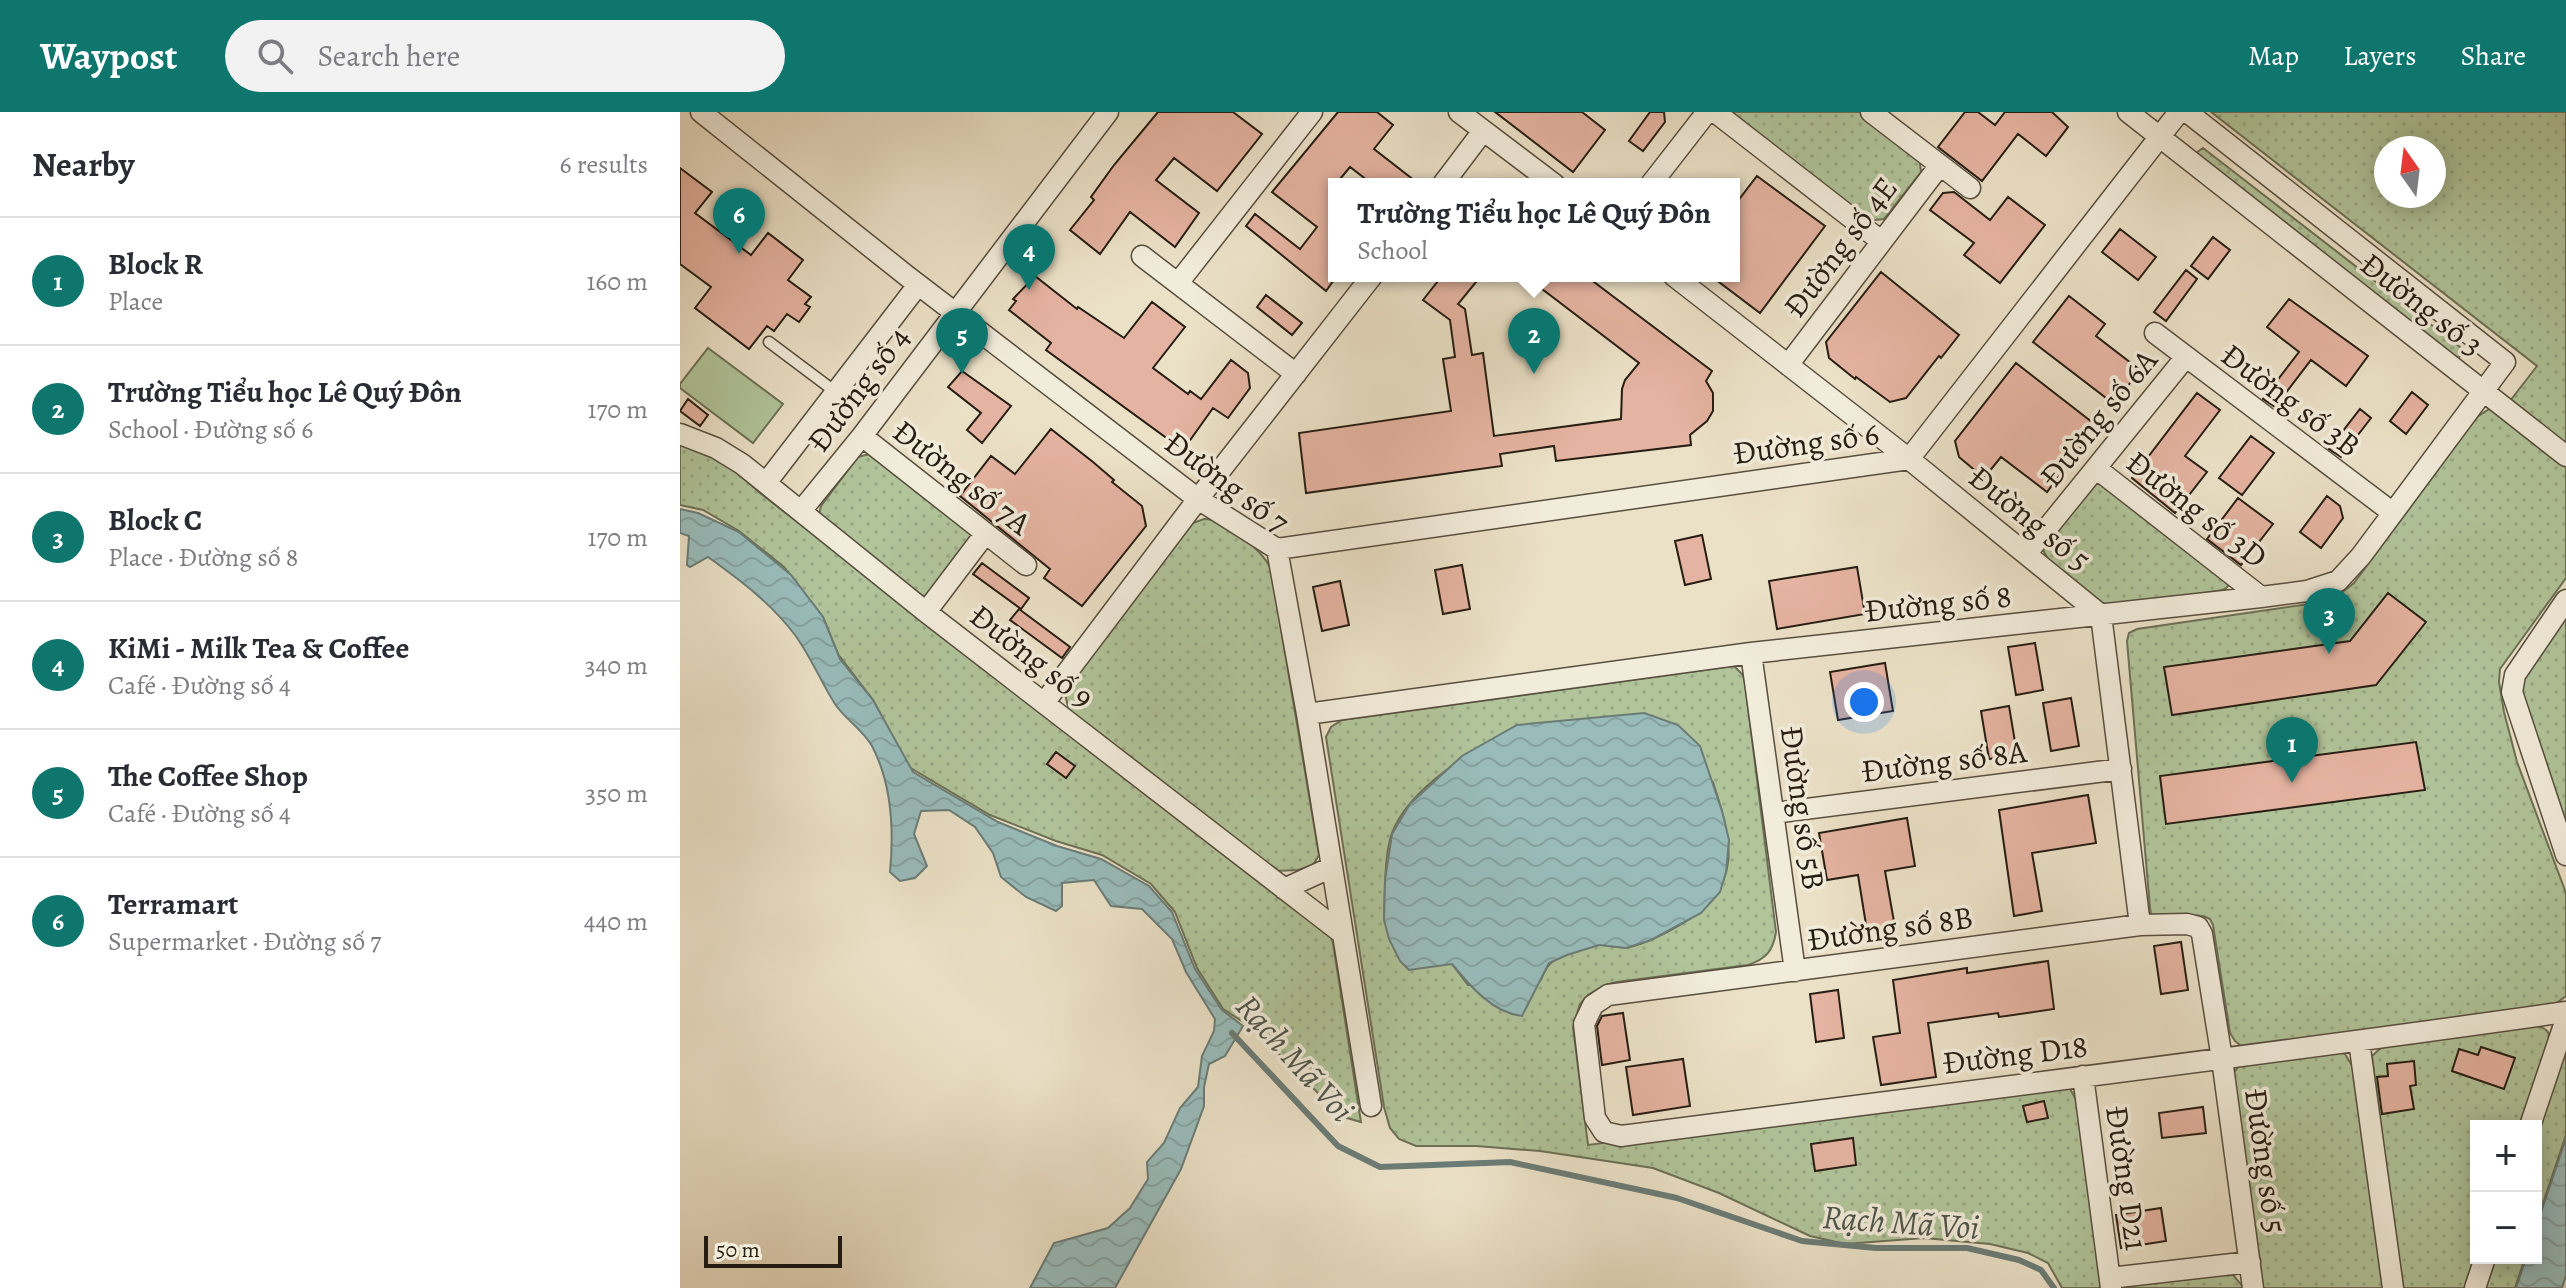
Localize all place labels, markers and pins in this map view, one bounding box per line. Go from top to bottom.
pin: 6 [713,188,765,254]
pin: 4 [1003,224,1055,290]
pin: 5 [936,308,988,374]
pin: 2 [1508,308,1560,374]
pin: 3 [2303,588,2355,654]
pin: 1 [2266,717,2318,783]

